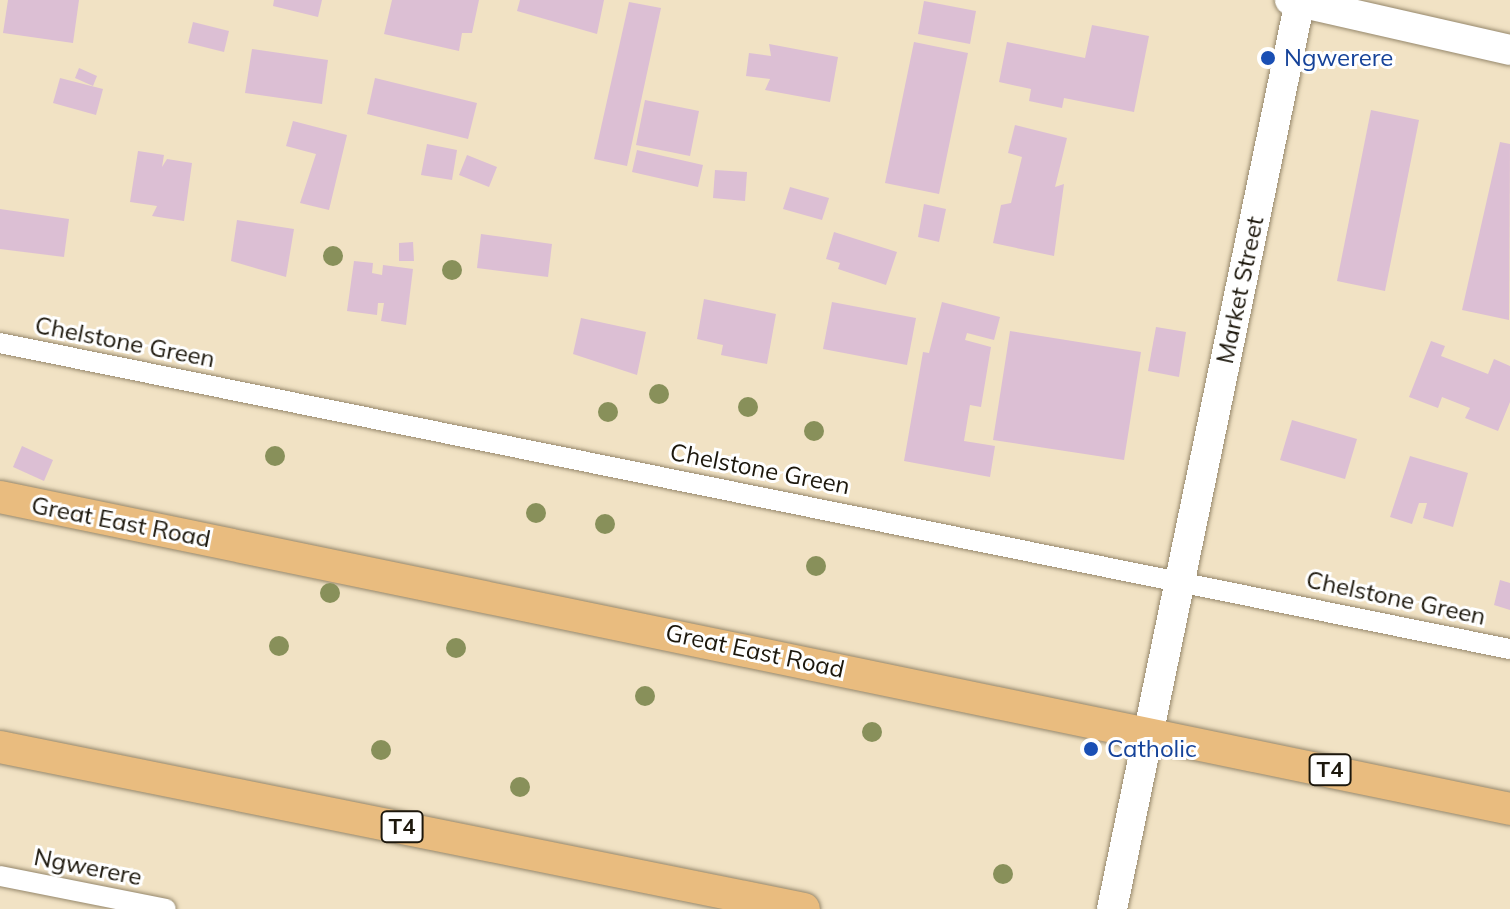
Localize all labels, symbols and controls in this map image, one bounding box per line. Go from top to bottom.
place label: Ngwerere [1284,44,1393,72]
marker: Ngwerere [1259,49,1277,67]
street label: Market Street [1210,214,1270,366]
street label: Chelstone Green [33,310,217,374]
street label: Chelstone Green [668,437,852,501]
street label: Great East Road [29,491,213,553]
street label: Chelstone Green [1304,565,1488,631]
street label: Great East Road [663,618,847,684]
place label: Catholic [1107,735,1197,763]
marker: Catholic [1082,740,1100,758]
road number: T4 [1308,752,1352,788]
road number: T4 [380,809,424,845]
street label: Ngwerere [32,842,144,892]

